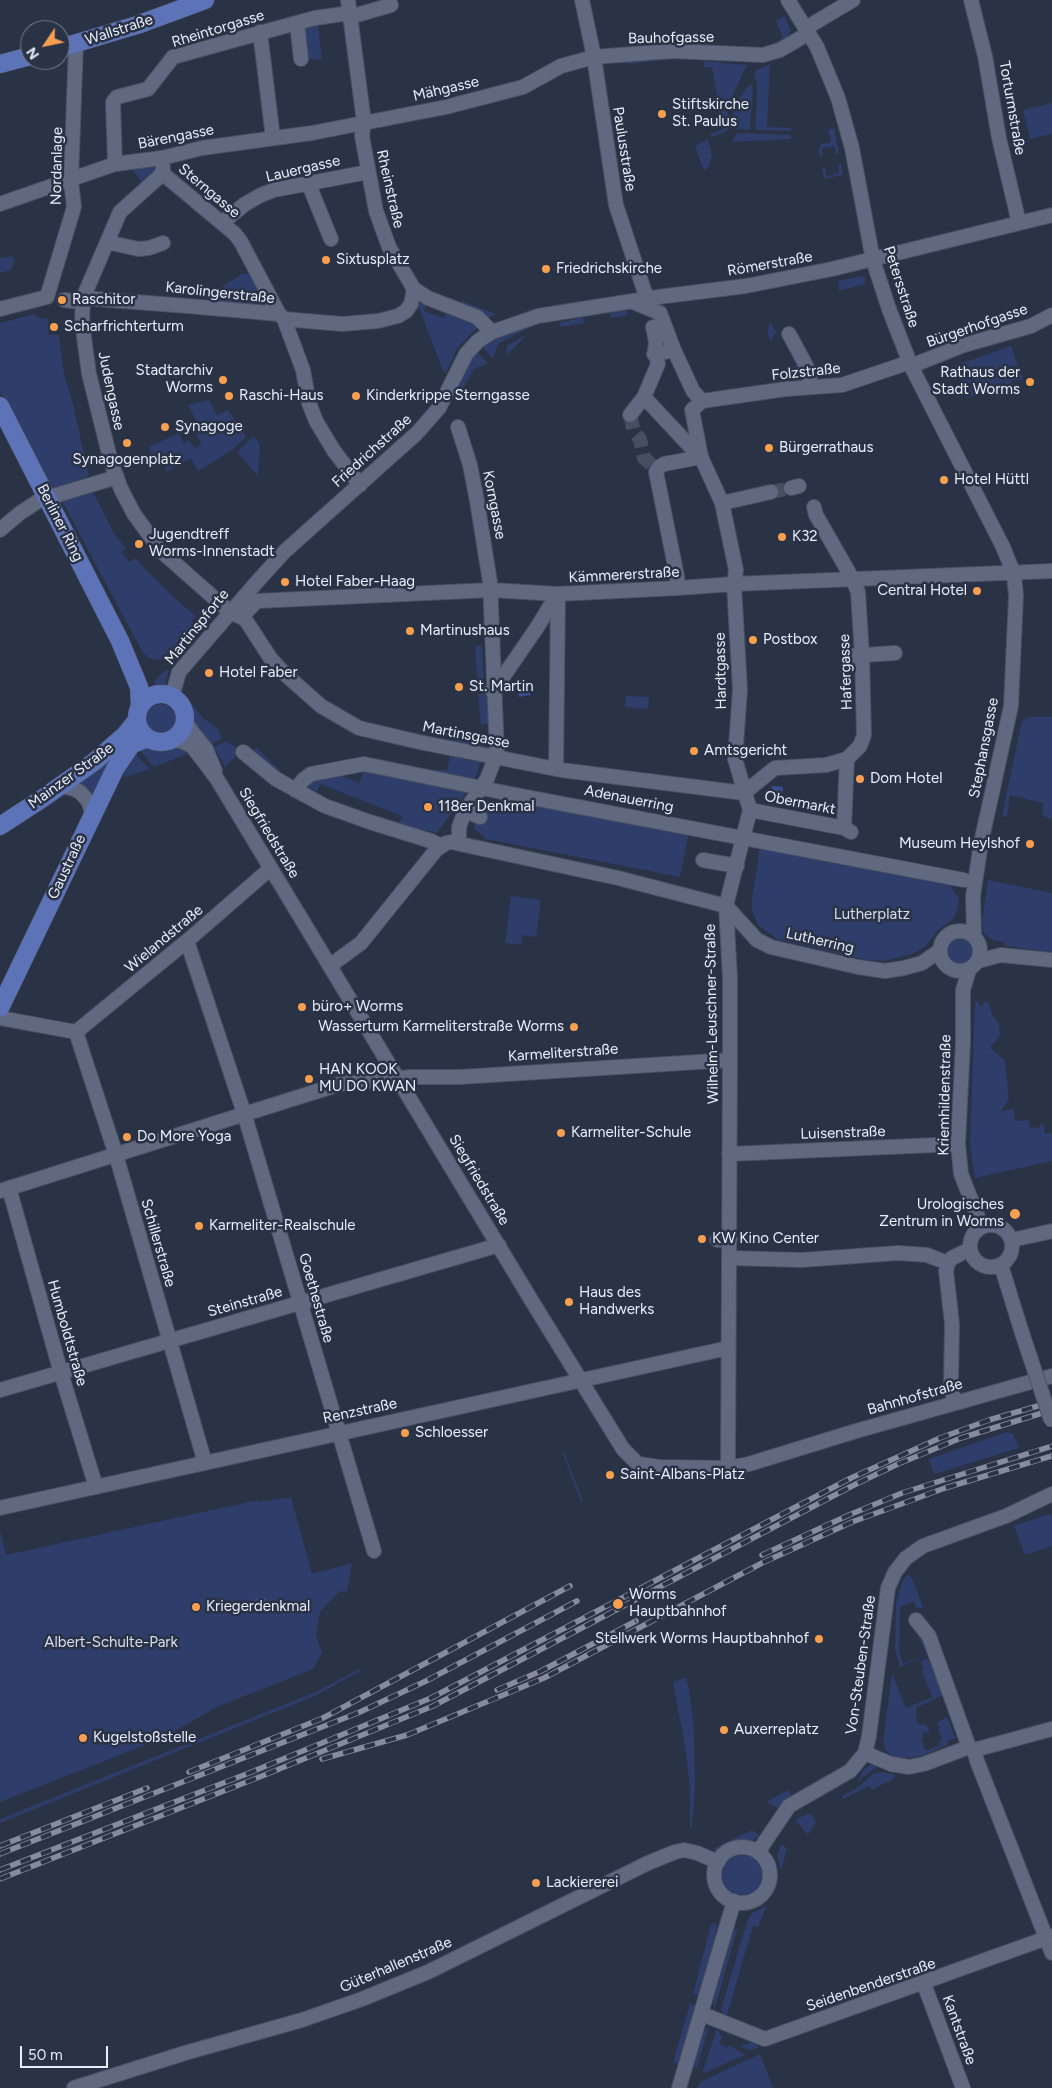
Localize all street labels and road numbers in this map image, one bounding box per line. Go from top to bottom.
street label: Rheintorgasse [170,6,266,52]
street label: Wallstraße [83,11,155,49]
street label: Bauhofgasse [628,28,714,48]
street label: Torturmstraße [995,60,1029,156]
street label: Mähgasse [411,73,481,105]
street label: Paulusstraße [608,105,640,193]
street label: Bärengasse [136,121,216,153]
street label: Nordanlage [47,127,67,205]
street label: Rheinstraße [372,148,408,230]
street label: Lauergasse [264,152,342,186]
street label: Sterngasse [174,160,244,222]
street label: Petersstraße [879,244,923,330]
street label: Römerstraße [726,248,814,280]
street label: Karolingerstraße [165,278,275,308]
street label: Bürgerhofgasse [924,300,1030,352]
street label: Judengasse [94,350,128,432]
street label: Folzstraße [771,359,841,385]
street label: Friedrichstraße [329,411,415,491]
street label: Korngasse [479,469,509,541]
street label: Berliner Ring [33,481,87,565]
street label: Kämmererstraße [568,563,680,587]
street label: Martinspforte [161,586,233,668]
street label: Hardtgasse [711,632,731,710]
street label: Hafergasse [836,634,856,710]
street label: Stephansgasse [965,696,1003,800]
street label: Martinsgasse [421,718,511,752]
street label: Mainzer Straße [25,739,117,813]
street label: Adenauerring [583,782,675,816]
street label: Siegfriedstraße [235,784,303,882]
street label: Obermarkt [763,787,837,819]
street label: Gaustraße [44,832,90,902]
street label: Wielandstraße [121,901,207,977]
street label: Wilhelm-Leuschner-Straße [701,924,723,1104]
street label: Lutherring [784,924,856,958]
street label: Kriemhildenstraße [935,1034,955,1156]
street label: Karmeliterstraße [507,1040,619,1066]
street label: Luisenstraße [800,1123,886,1143]
street label: Siegfriedstraße [445,1131,513,1229]
street label: Schillerstraße [137,1197,179,1289]
street label: Goethestraße [295,1251,337,1345]
street label: Humboldtstraße [43,1278,91,1388]
street label: Steinstraße [206,1283,284,1321]
street label: Bahnhofstraße [865,1375,965,1419]
street label: Renzstraße [321,1394,399,1428]
street label: Von-Steuben-Straße [842,1594,880,1736]
street label: Güterhallenstraße [337,1933,455,1997]
street label: Seidenbenderstraße [804,1954,938,2016]
street label: Kantstraße [938,1993,980,2067]

